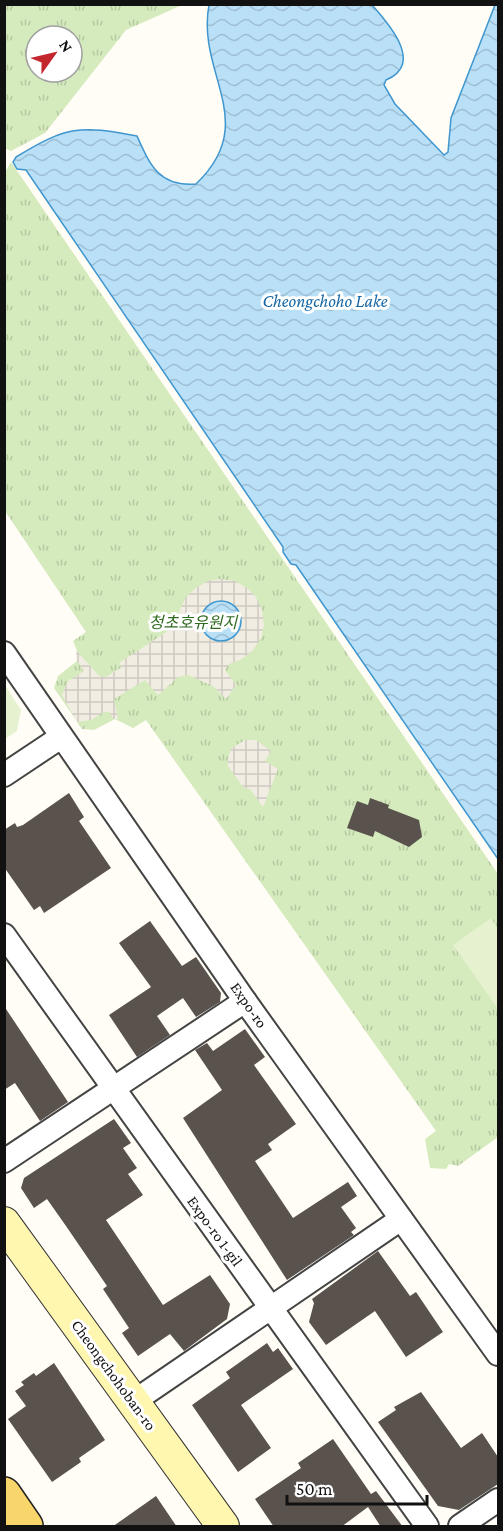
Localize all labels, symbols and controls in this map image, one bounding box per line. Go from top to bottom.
north arrow [24,24,84,84]
text: N [56,37,76,55]
water label: Cheongchoho Lake [262,291,388,311]
park label: 청초호유원지 [149,614,238,631]
street label: Expo-ro [226,979,271,1032]
street label: Expo-ro 1-gil [183,1193,246,1270]
street label: Cheongchohoban-ro [67,1317,160,1434]
scale bar [287,1468,426,1506]
text: 50 m [296,1479,333,1499]

